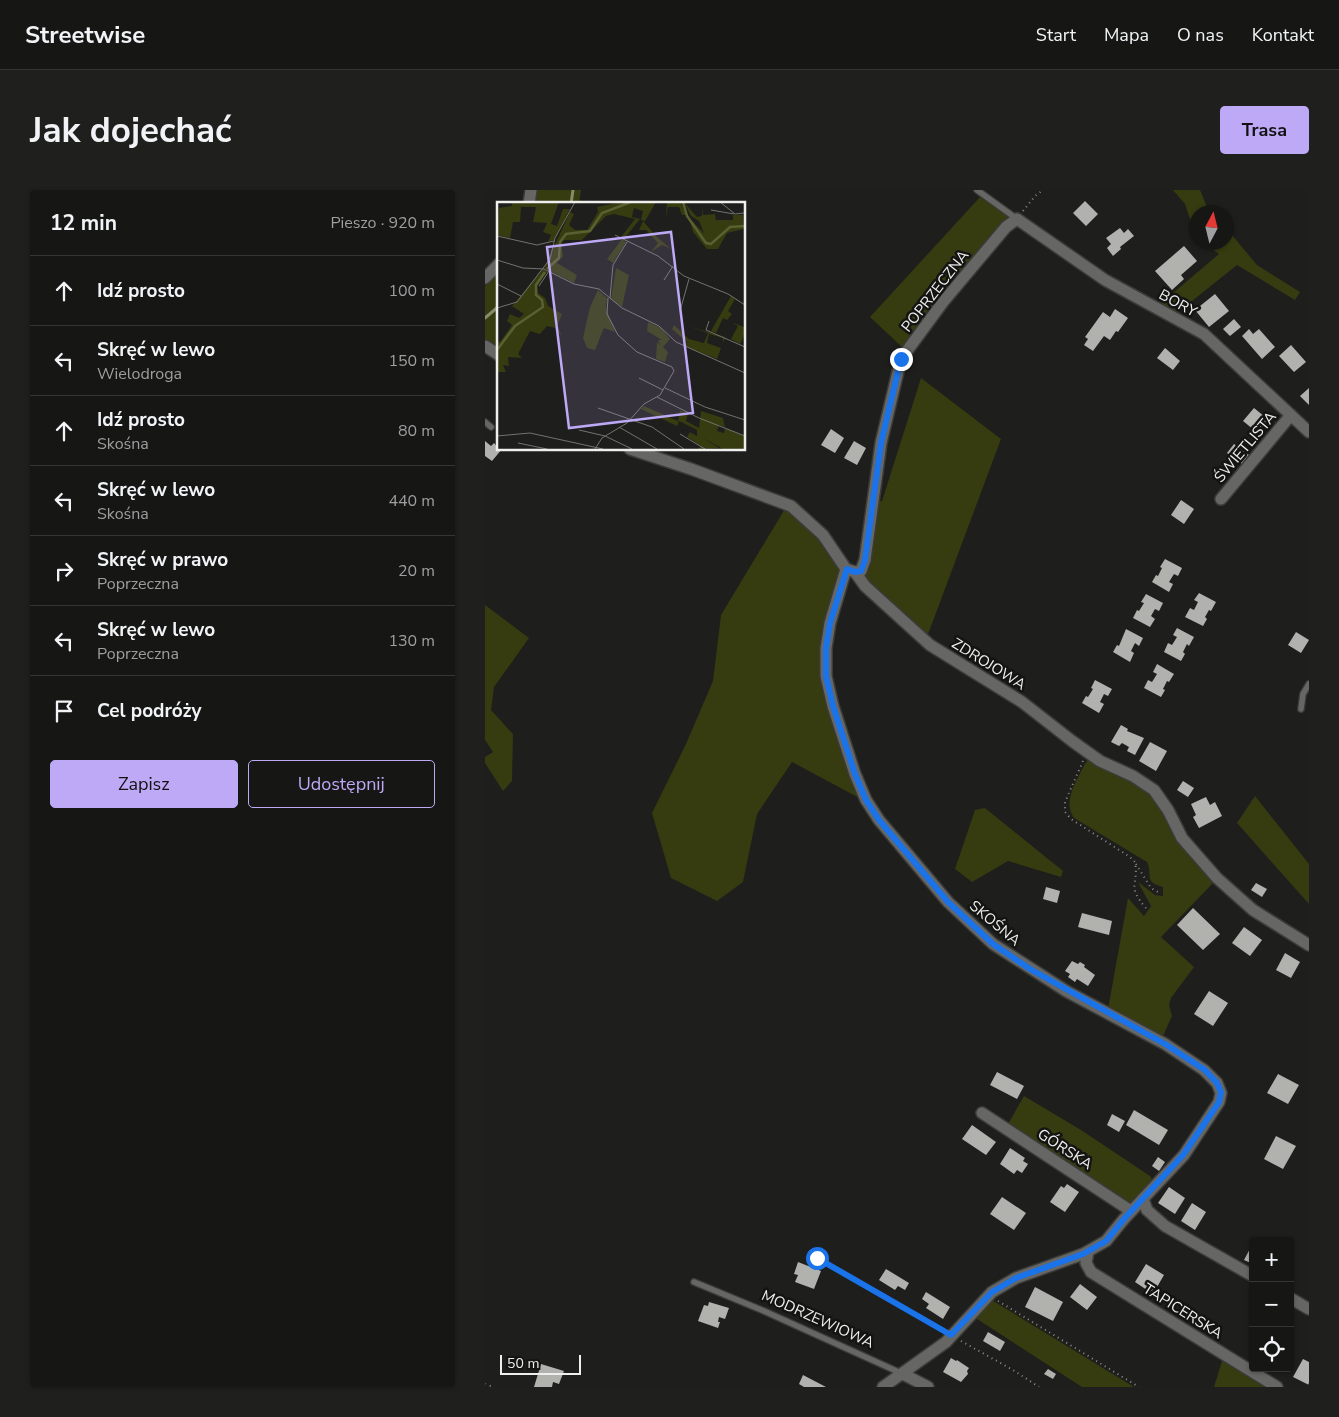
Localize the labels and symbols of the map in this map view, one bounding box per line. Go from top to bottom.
inset map [497,202,745,450]
north arrow [1189,205,1234,250]
street label: POPRZECZNA [897,246,973,336]
street label: BORY [1155,284,1201,322]
route end [890,348,913,371]
street label: ŚWIETLISTA [1209,407,1281,487]
street label: ZDROJOWA [948,633,1030,695]
street label: SKOŚNA [965,895,1025,950]
street label: GÓRSKA [1034,1123,1097,1174]
route start [806,1247,829,1270]
street label: TAPICERSKA [1139,1279,1227,1343]
street label: MODRZEWIOWA [759,1285,877,1353]
scale bar [500,1352,581,1375]

